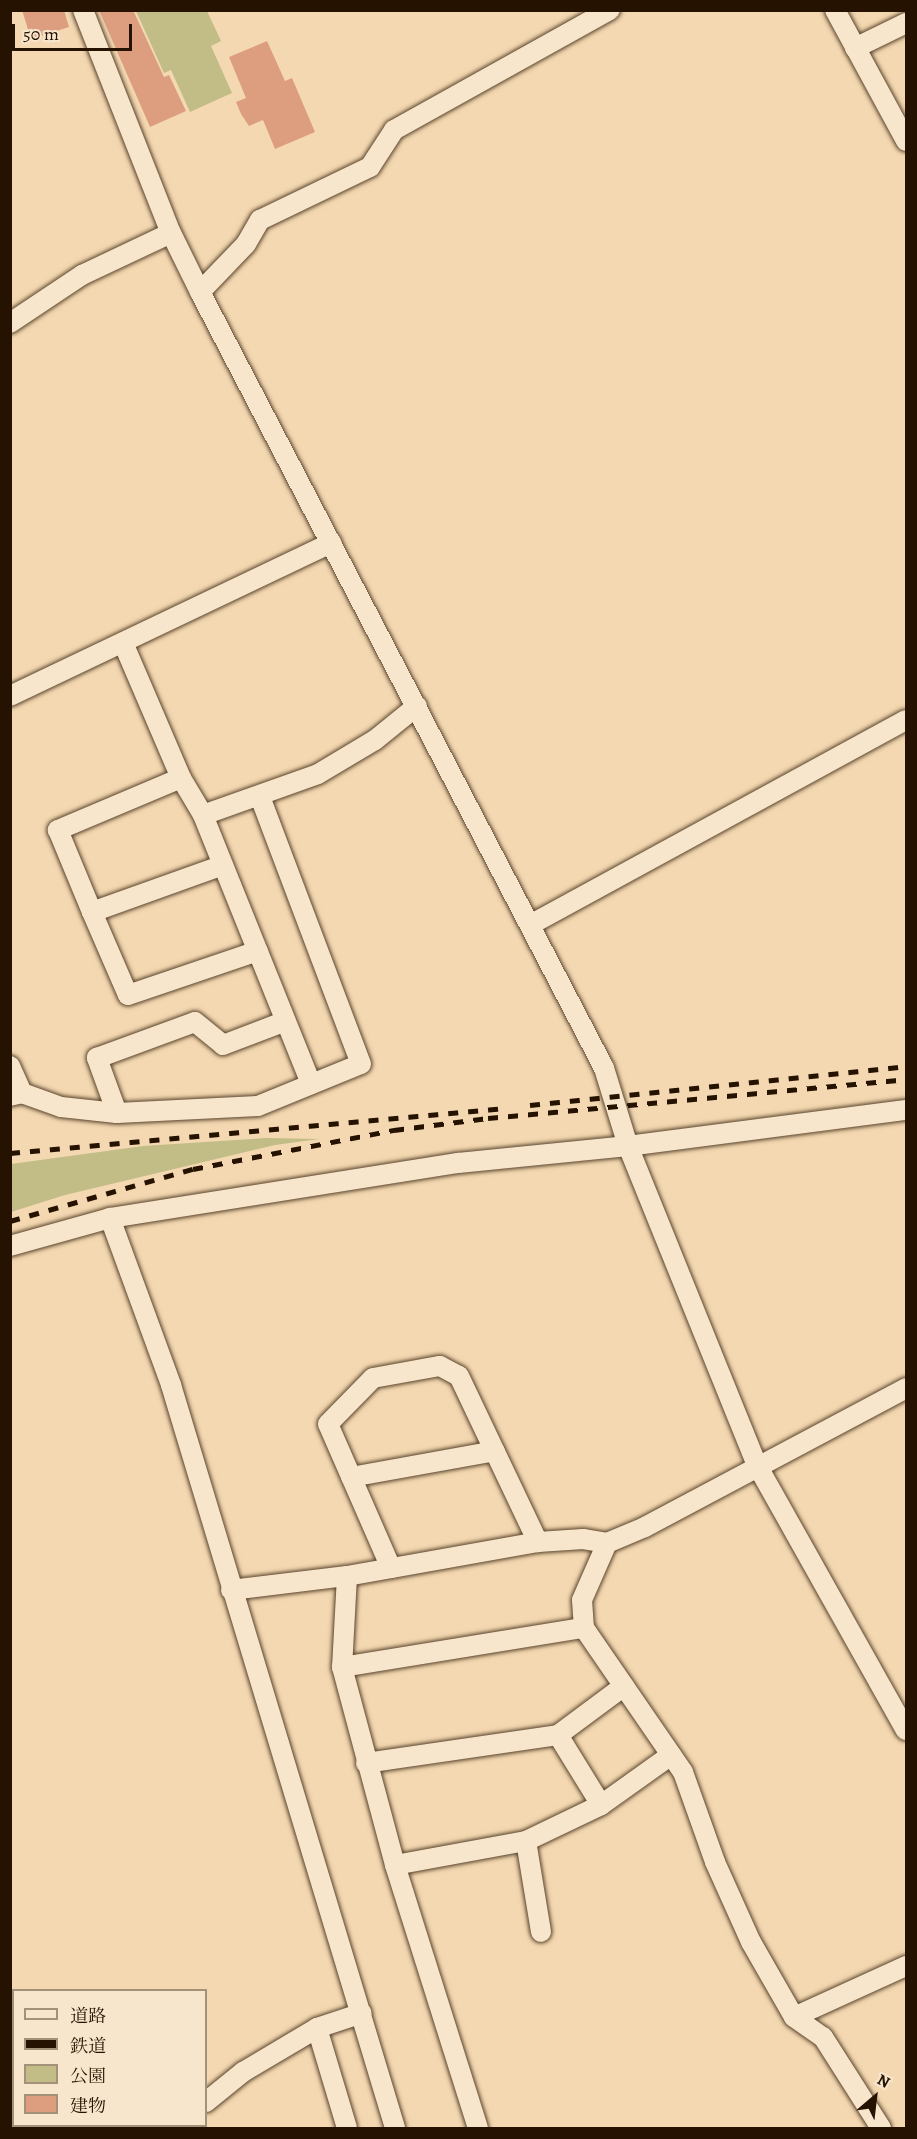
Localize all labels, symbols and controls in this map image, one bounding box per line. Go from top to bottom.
scale bar [15,12,135,50]
text: 50 m [23,22,59,46]
legend [12,1989,207,2127]
text: 道路 [70,2004,106,2028]
text: 鉄道 [70,2034,106,2058]
text: 公園 [70,2064,106,2088]
north arrow [845,2067,905,2127]
text: N [873,2069,894,2094]
text: 建物 [70,2094,106,2118]

